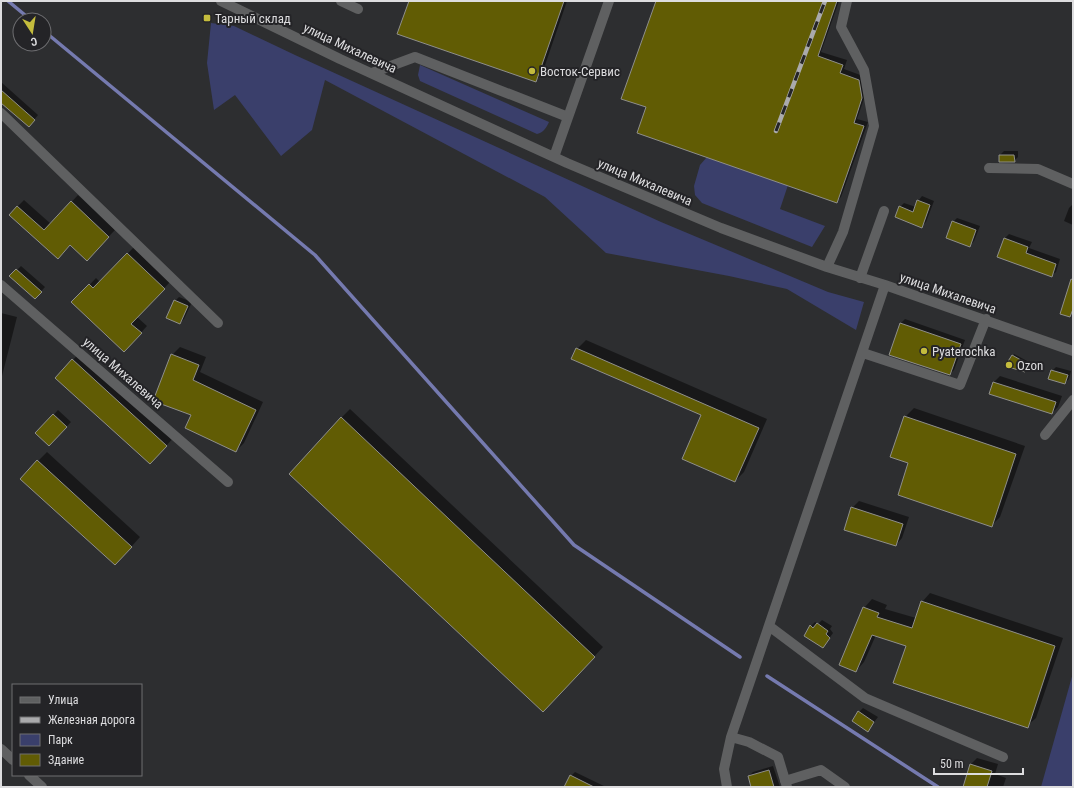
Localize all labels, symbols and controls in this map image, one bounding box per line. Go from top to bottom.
place label: Тарный склад [215,11,291,26]
north arrow [12,12,52,52]
marker: Тарный склад [202,13,212,23]
street label: улица Михалевича [301,20,399,76]
text: С [30,34,38,48]
place label: Восток-Сервис [540,64,620,79]
marker: Восток-Сервис [527,66,537,76]
street label: улица Михалевича [596,155,694,209]
street label: улица Михалевича [898,269,998,317]
street label: улица Михалевича [80,334,166,412]
place label: Pyaterochka [932,344,996,359]
marker: Pyaterochka [919,346,929,356]
place label: Ozon [1017,358,1043,373]
marker: Ozon [1004,360,1014,370]
legend [12,684,142,776]
text: Улица [48,693,79,707]
text: Железная дорога [48,713,135,727]
text: Парк [48,733,73,747]
scale bar [934,750,1023,776]
text: Здание [48,753,85,767]
text: 50 m [940,757,964,771]

